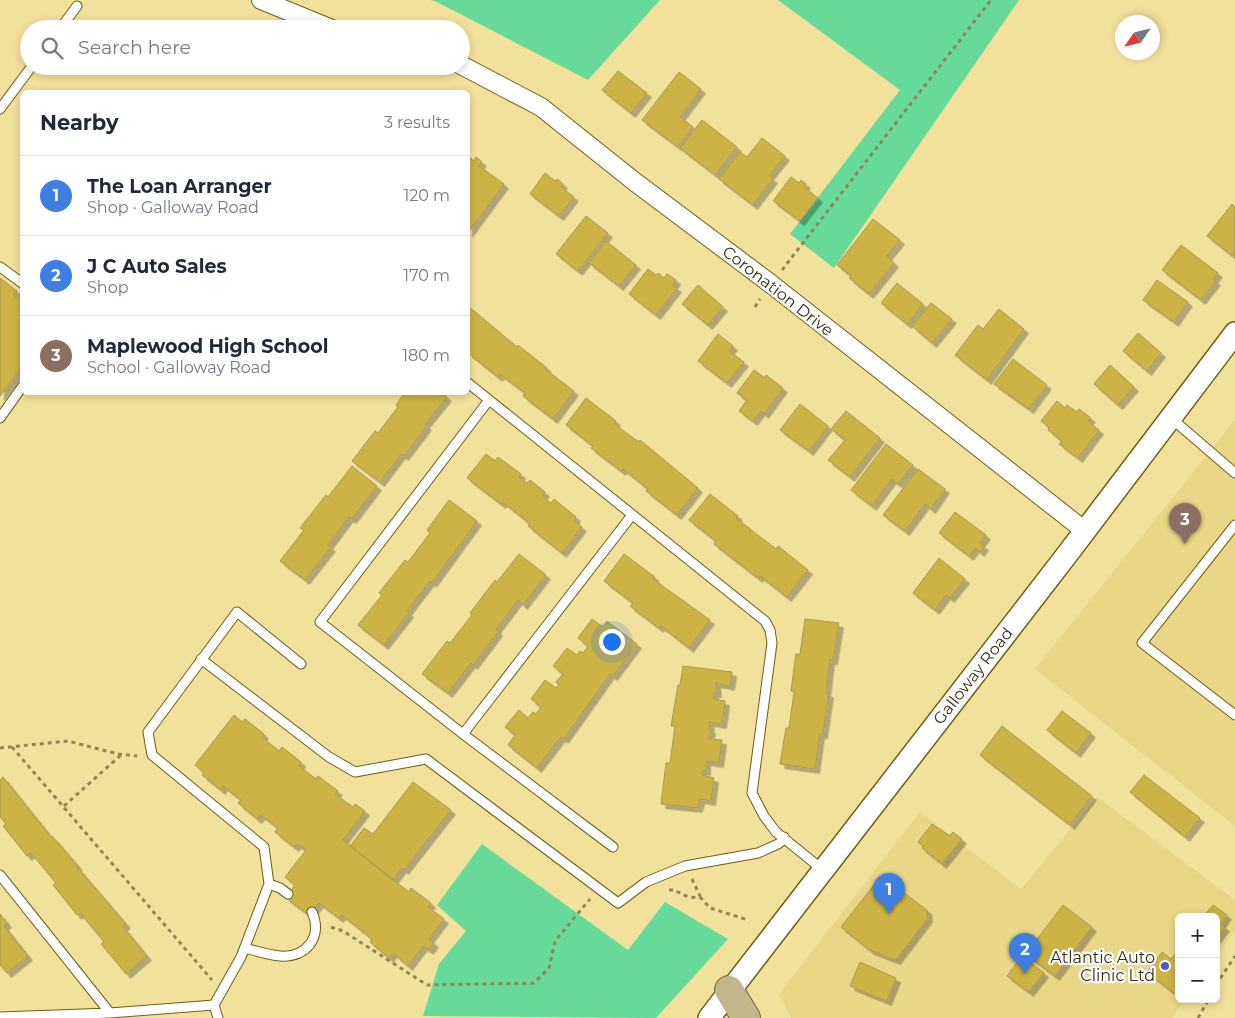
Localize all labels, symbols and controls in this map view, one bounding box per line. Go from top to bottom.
north arrow [1115,15,1160,60]
search box [20,20,470,75]
icon: search [38,34,66,62]
text: Search here [78,36,191,59]
text: Nearby [40,110,119,135]
text: 3 results [384,113,450,132]
text: The Loan Arranger [87,175,272,198]
text: 1 [53,186,59,205]
text: 120 m [403,186,450,205]
text: Shop · Galloway Road [87,198,259,217]
street label: Coronation Drive [719,242,837,340]
text: J C Auto Sales [87,255,227,278]
text: 2 [51,266,61,285]
text: 170 m [403,266,450,285]
text: Shop [87,278,129,297]
text: Maplewood High School [87,335,328,358]
text: 3 [51,346,61,365]
text: 180 m [402,346,450,365]
text: School · Galloway Road [87,358,271,377]
pin: 3 [1169,503,1201,544]
street label: Galloway Road [929,624,1017,728]
your location [599,629,625,655]
pin: 1 [873,873,905,914]
map controls [1175,913,1220,1003]
button: + [1175,913,1220,958]
pin: 2 [1009,933,1041,974]
place label: Atlantic Auto Clinic Ltd [1050,948,1155,985]
button: − [1175,958,1220,1003]
marker: Atlantic Auto Clinic Ltd [1159,960,1171,972]

